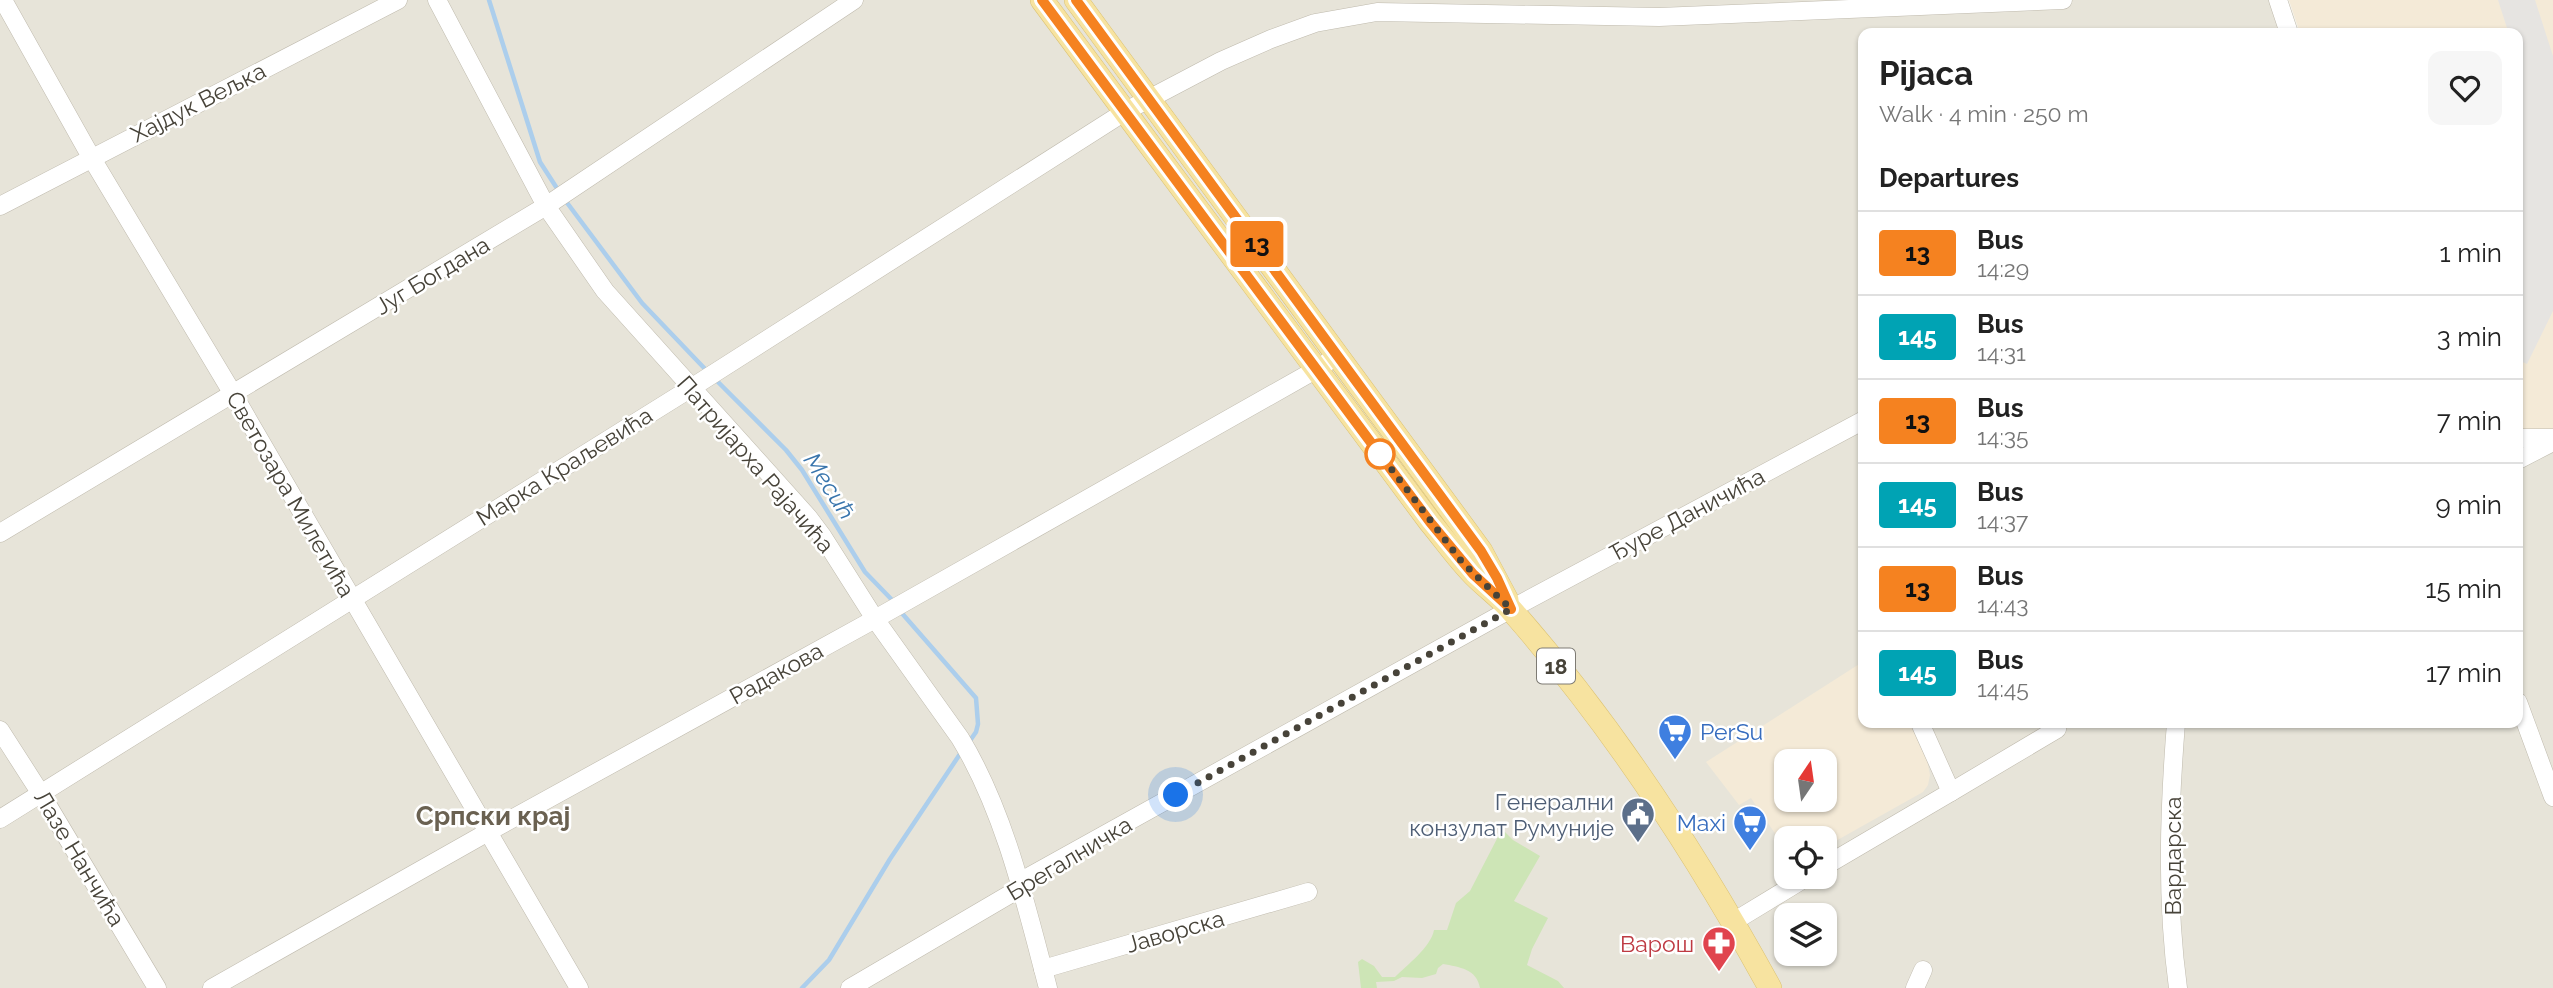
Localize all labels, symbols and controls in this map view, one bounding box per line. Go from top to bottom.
button: heart [2428,51,2502,125]
text: Pijaca [1879,54,1973,93]
street label: Хајдук Вељка [126,56,270,148]
text: Walk · 4 min · 250 m [1879,100,2089,127]
text: Departures [1879,163,2019,193]
line badge: 13 [1226,221,1288,267]
text: Bus [1977,225,2024,255]
text: 13 [1244,229,1270,258]
street label: Југ Богдана [370,230,494,320]
text: 13 [1905,238,1930,267]
text: 1 min [2440,238,2502,268]
text: 14:29 [1977,255,2029,282]
text: Bus [1977,309,2024,339]
text: 145 [1898,322,1937,351]
text: 3 min [2437,322,2502,352]
text: 14:31 [1977,339,2026,366]
street label: Патријарха Рајачића [672,370,840,558]
street label: Светозара Милетића [221,386,361,602]
text: Bus [1977,393,2024,423]
street label: Марка Краљевића [471,401,657,531]
text: 13 [1905,406,1930,435]
text: 7 min [2437,406,2502,436]
text: 14:35 [1977,423,2029,450]
unlabelled marker [1365,439,1395,469]
water label: Месић [798,447,862,525]
street label: Ђуре Даничића [1605,462,1769,566]
text: Bus [1977,477,2024,507]
text: 145 [1898,490,1937,519]
text: 9 min [2435,490,2502,520]
text: 14:37 [1977,507,2028,534]
text: Bus [1977,561,2024,591]
text: 13 [1905,574,1930,603]
text: 15 min [2425,574,2502,604]
text: 14:43 [1977,591,2029,618]
street label: Радакова [725,636,827,710]
text: Bus [1977,645,2024,675]
road number: 18 [1537,648,1575,684]
text: 145 [1898,658,1937,687]
text: 17 min [2426,658,2502,688]
text: 14:45 [1977,675,2029,702]
supermarket icon: PerSu [1656,712,1694,761]
place label: PerSu [1700,718,1763,745]
north arrow [1774,749,1838,812]
map controls [1774,749,1837,966]
your location [1158,777,1193,812]
street label: Лазе Нанчића [29,785,131,931]
place label: Генерални конзулат Румуније [1409,788,1614,841]
public building icon: Генерални конзулат Румуније [1619,795,1657,844]
street label: Вардарска [2159,796,2186,916]
district label: Српски крај [416,801,570,831]
supermarket icon: Maxi [1731,803,1769,852]
place label: Maxi [1677,809,1726,836]
street label: Брегалничка [1002,810,1136,906]
button: locate [1774,826,1837,889]
button: layers [1774,903,1837,966]
street label: Јаворска [1123,904,1227,958]
pharmacy icon: Варош [1700,924,1738,973]
place label: Варош [1620,930,1694,957]

